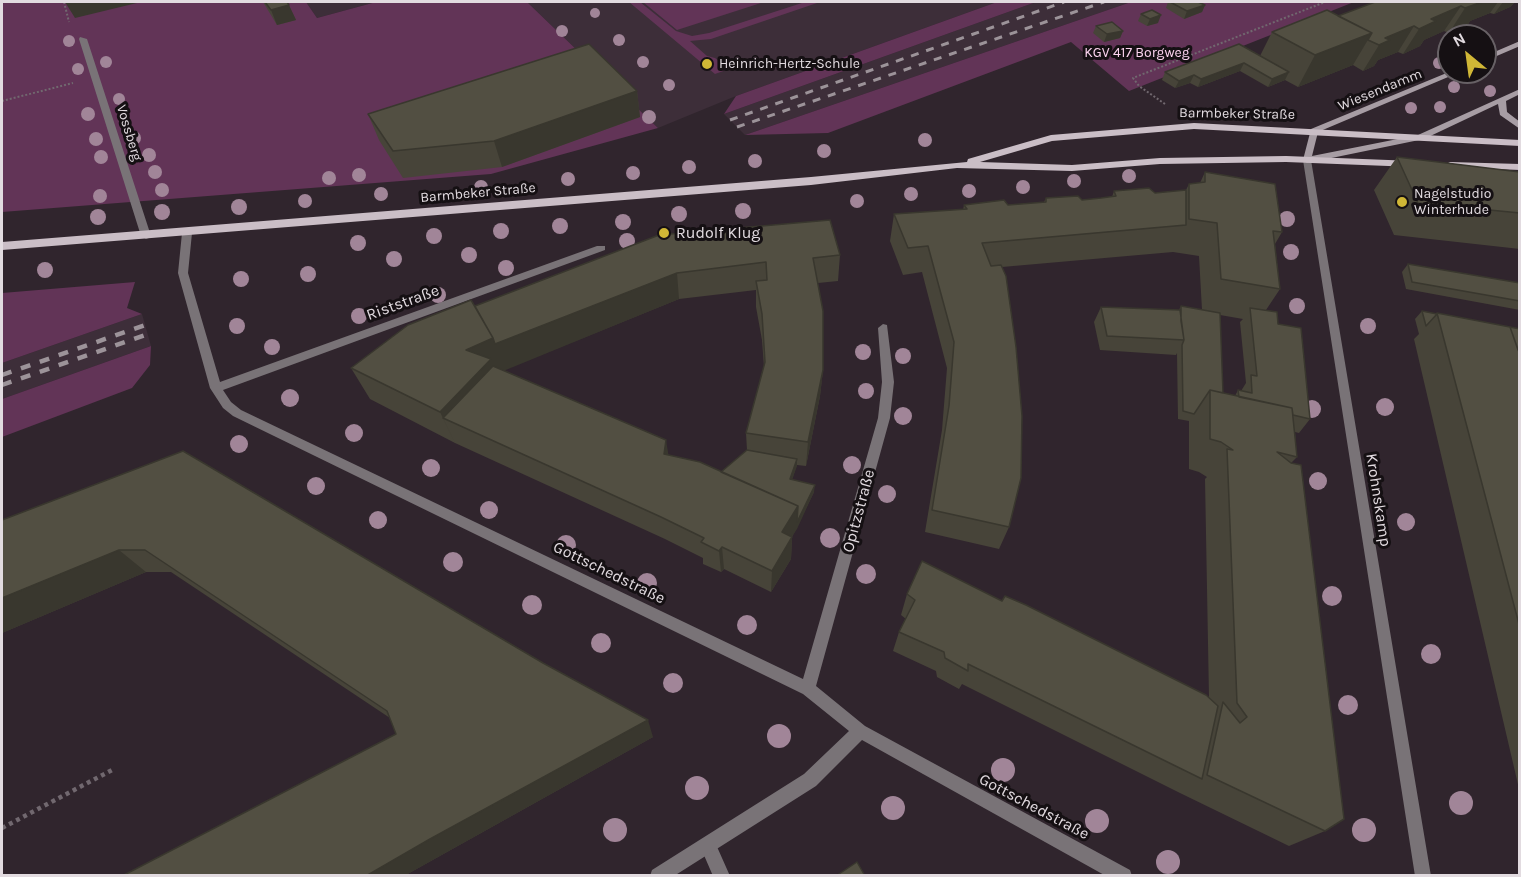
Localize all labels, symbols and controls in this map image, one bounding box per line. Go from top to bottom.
north arrow [1437,24,1497,84]
text: N [1449,28,1469,51]
park label: KGV 417 Borgweg [1084,45,1190,61]
place label: Heinrich-Hertz-Schule [719,56,860,72]
marker: Heinrich-Hertz-Schule [700,57,714,71]
street label: Wiesendamm [1336,66,1424,114]
street label: Vossberg [112,103,146,163]
street label: Barmbeker Straße [1179,105,1295,123]
street label: Barmbeker Straße [420,180,536,206]
place label: Nagelstudio Winterhude [1414,186,1492,219]
marker: Nagelstudio Winterhude [1395,195,1409,209]
place label: Rudolf Klug [676,223,760,243]
marker: Rudolf Klug [657,226,671,240]
street label: Riststraße [364,281,442,325]
street label: Krohnskamp [1361,452,1395,548]
street label: Opitzstraße [839,467,879,555]
street label: Gottschedstraße [550,538,668,608]
street label: Gottschedstraße [976,770,1092,844]

